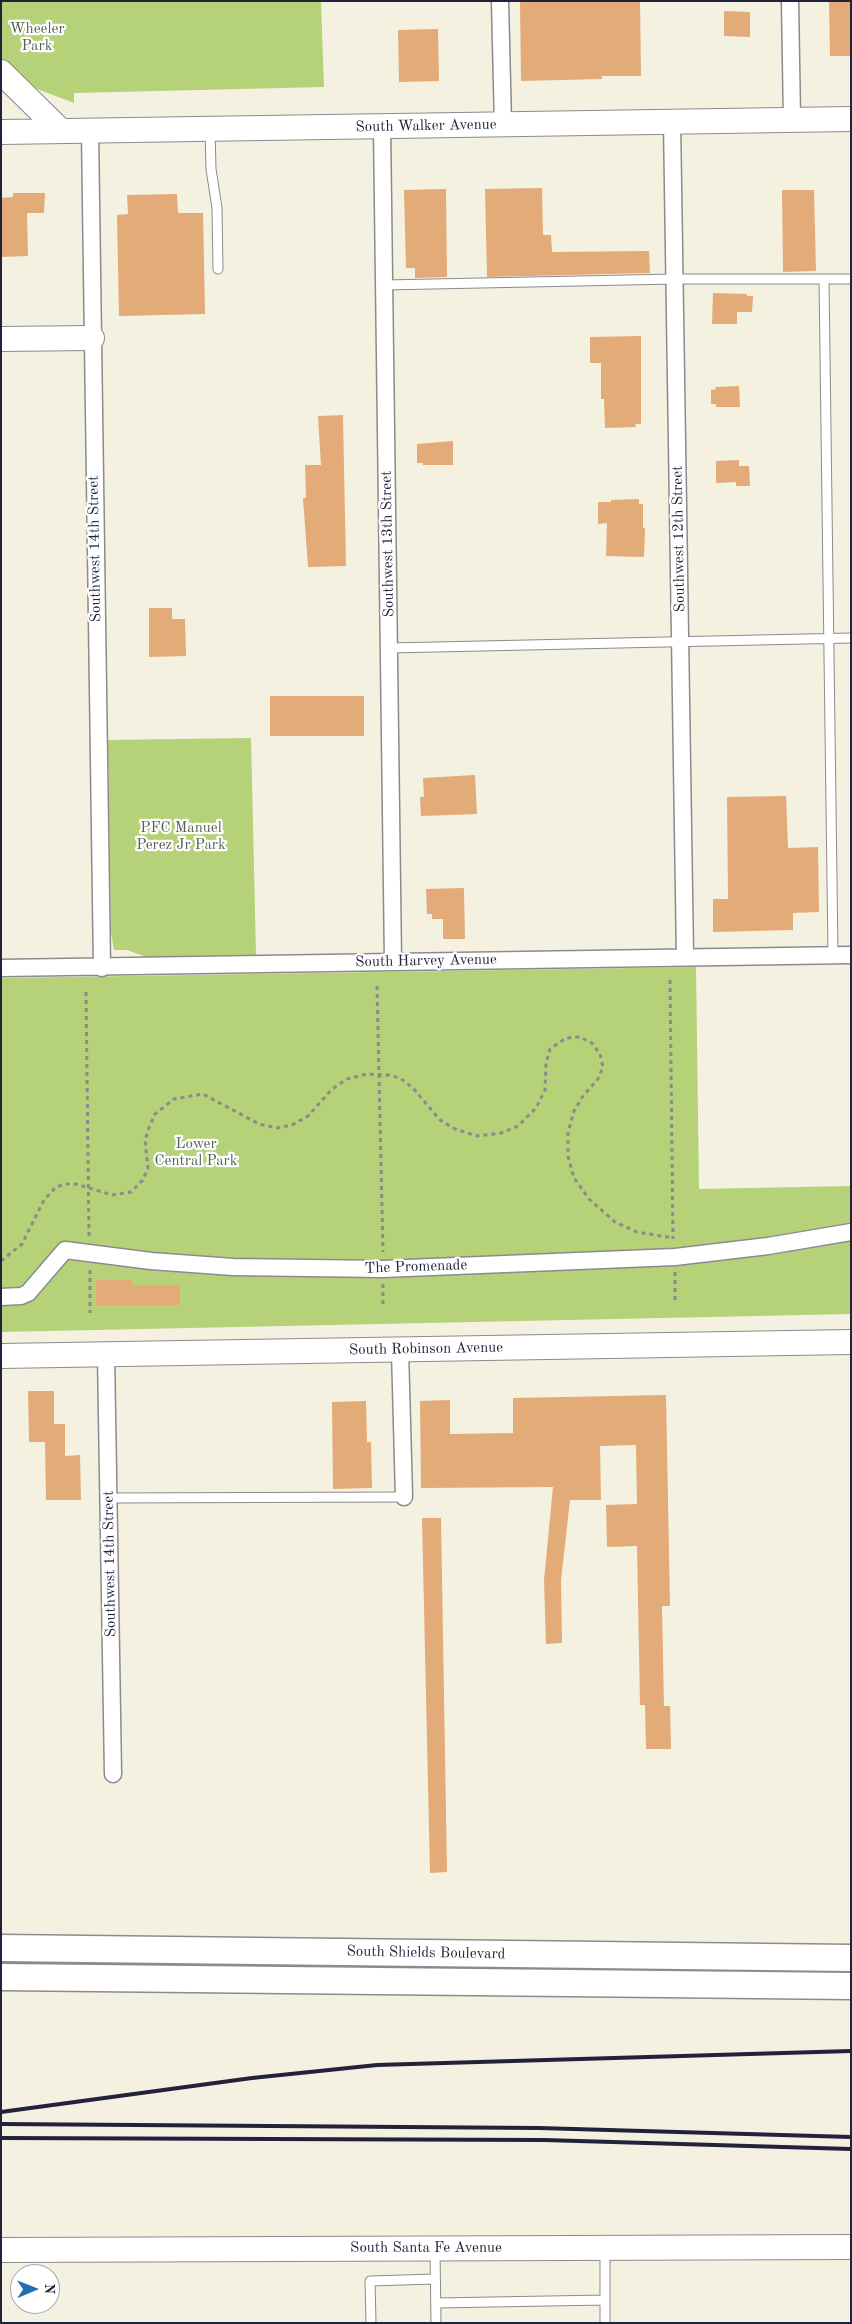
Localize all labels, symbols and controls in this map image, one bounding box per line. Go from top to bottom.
park label: Wheeler Park [9,20,65,55]
street label: South Walker Avenue [355,116,497,136]
street label: Southwest 12th Street [669,466,689,612]
street label: Southwest 13th Street [378,471,398,617]
street label: Southwest 14th Street [85,476,105,622]
park label: PFC Manuel Perez Jr Park [136,819,226,854]
street label: South Harvey Avenue [355,951,497,971]
park label: Lower Central Park [154,1135,238,1170]
street label: The Promenade [364,1256,468,1278]
street label: South Robinson Avenue [349,1339,503,1359]
street label: Southwest 14th Street [100,1491,120,1637]
street label: South Shields Boulevard [346,1943,506,1963]
street label: South Santa Fe Avenue [350,2239,502,2257]
north arrow [10,2264,60,2314]
text: N [42,2283,56,2294]

